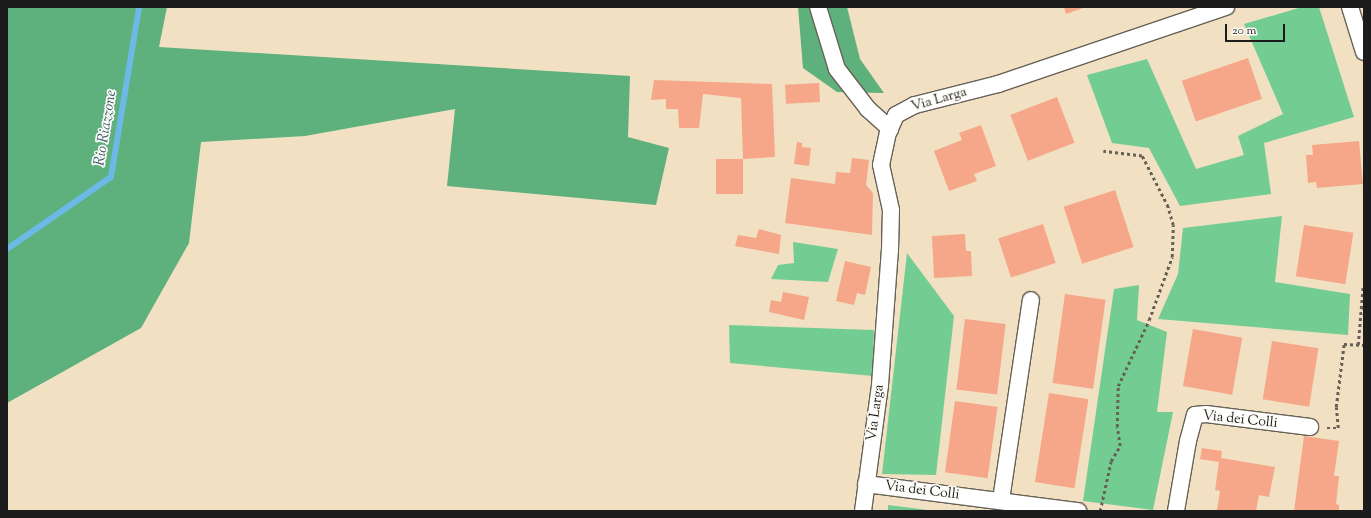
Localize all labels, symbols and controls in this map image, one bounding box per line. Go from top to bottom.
scale bar [1227,16,1287,42]
text: 20 m [1232,22,1256,40]
street label: Via Larga [909,84,969,116]
water label: Rio Riazzone [91,89,121,167]
street label: Via Larga [864,384,888,442]
street label: Via dei Colli [1202,408,1278,432]
street label: Via dei Colli [884,478,960,504]

